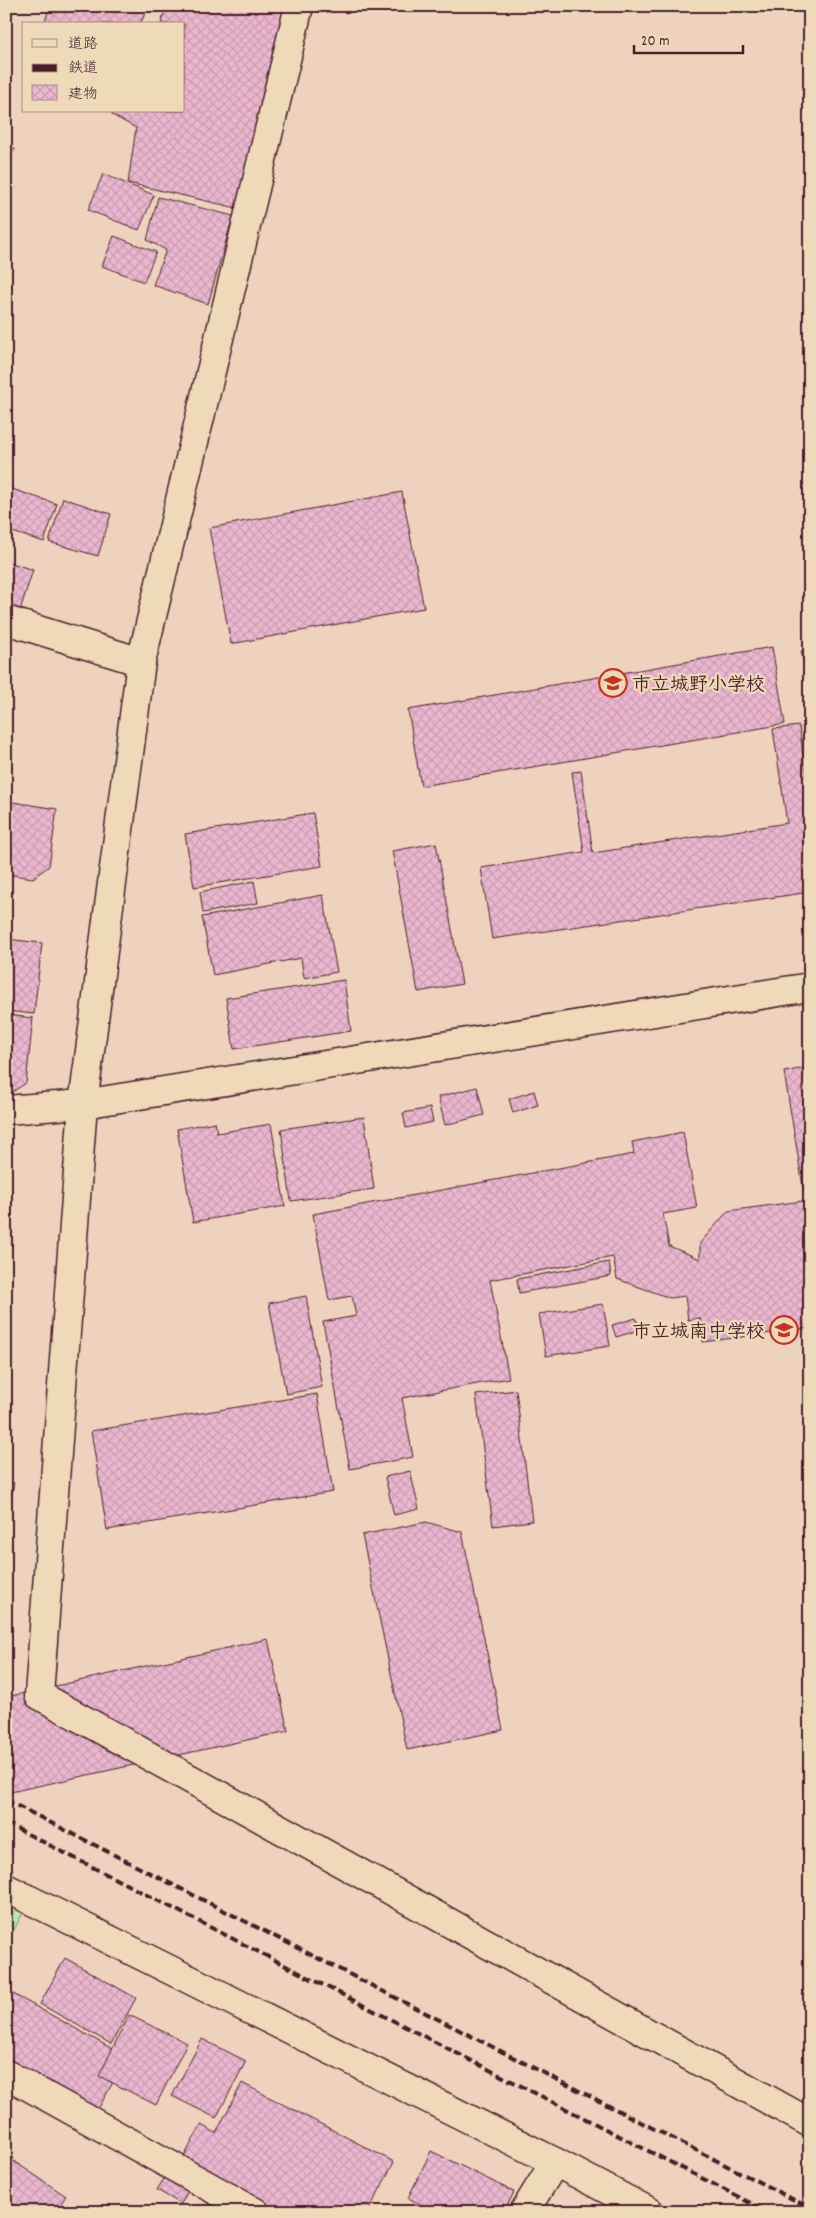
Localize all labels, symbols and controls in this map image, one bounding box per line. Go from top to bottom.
legend [22,22,185,112]
scale bar [634,22,742,54]
text: 20 m [641,31,669,53]
text: 道路 [68,34,98,56]
text: 鉄道 [68,58,98,80]
text: 建物 [68,84,98,106]
school or university icon: 市立城野小学校 [598,668,628,698]
place label: 市立城野小学校 [632,673,765,700]
school or university icon: 市立城南中学校 [769,1315,799,1345]
place label: 市立城南中学校 [632,1320,765,1347]

